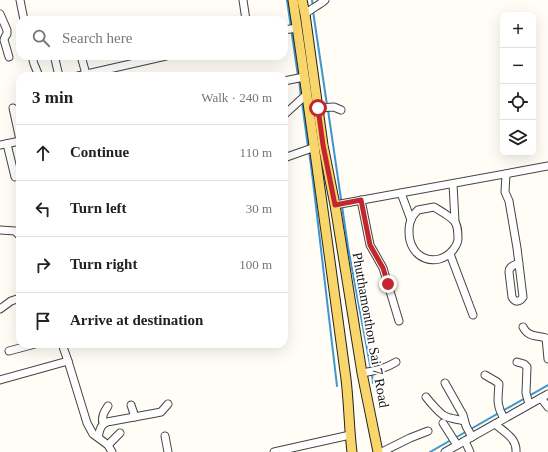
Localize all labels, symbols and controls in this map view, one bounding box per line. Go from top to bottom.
map controls [500,12,536,156]
button: + [500,12,536,48]
search box [16,16,288,60]
icon: search [30,27,52,49]
text: Search here [62,30,132,46]
button: − [500,48,536,84]
button: locate [500,84,536,120]
text: 3 min [32,88,73,107]
text: Walk · 240 m [201,90,272,105]
route start [309,99,327,117]
button: layers [500,120,536,156]
icon: ahead [32,142,54,164]
text: Continue [70,144,129,160]
text: 110 m [240,145,272,160]
icon: left [32,198,54,220]
text: Turn left [70,200,127,216]
text: 30 m [246,201,272,216]
street label: Phutthamonthon Sai 7 Road [349,251,392,409]
icon: right [32,254,54,276]
text: Turn right [70,256,137,272]
text: 100 m [239,257,272,272]
route end [379,275,397,293]
icon: arrive [32,310,54,332]
text: Arrive at destination [70,312,203,328]

